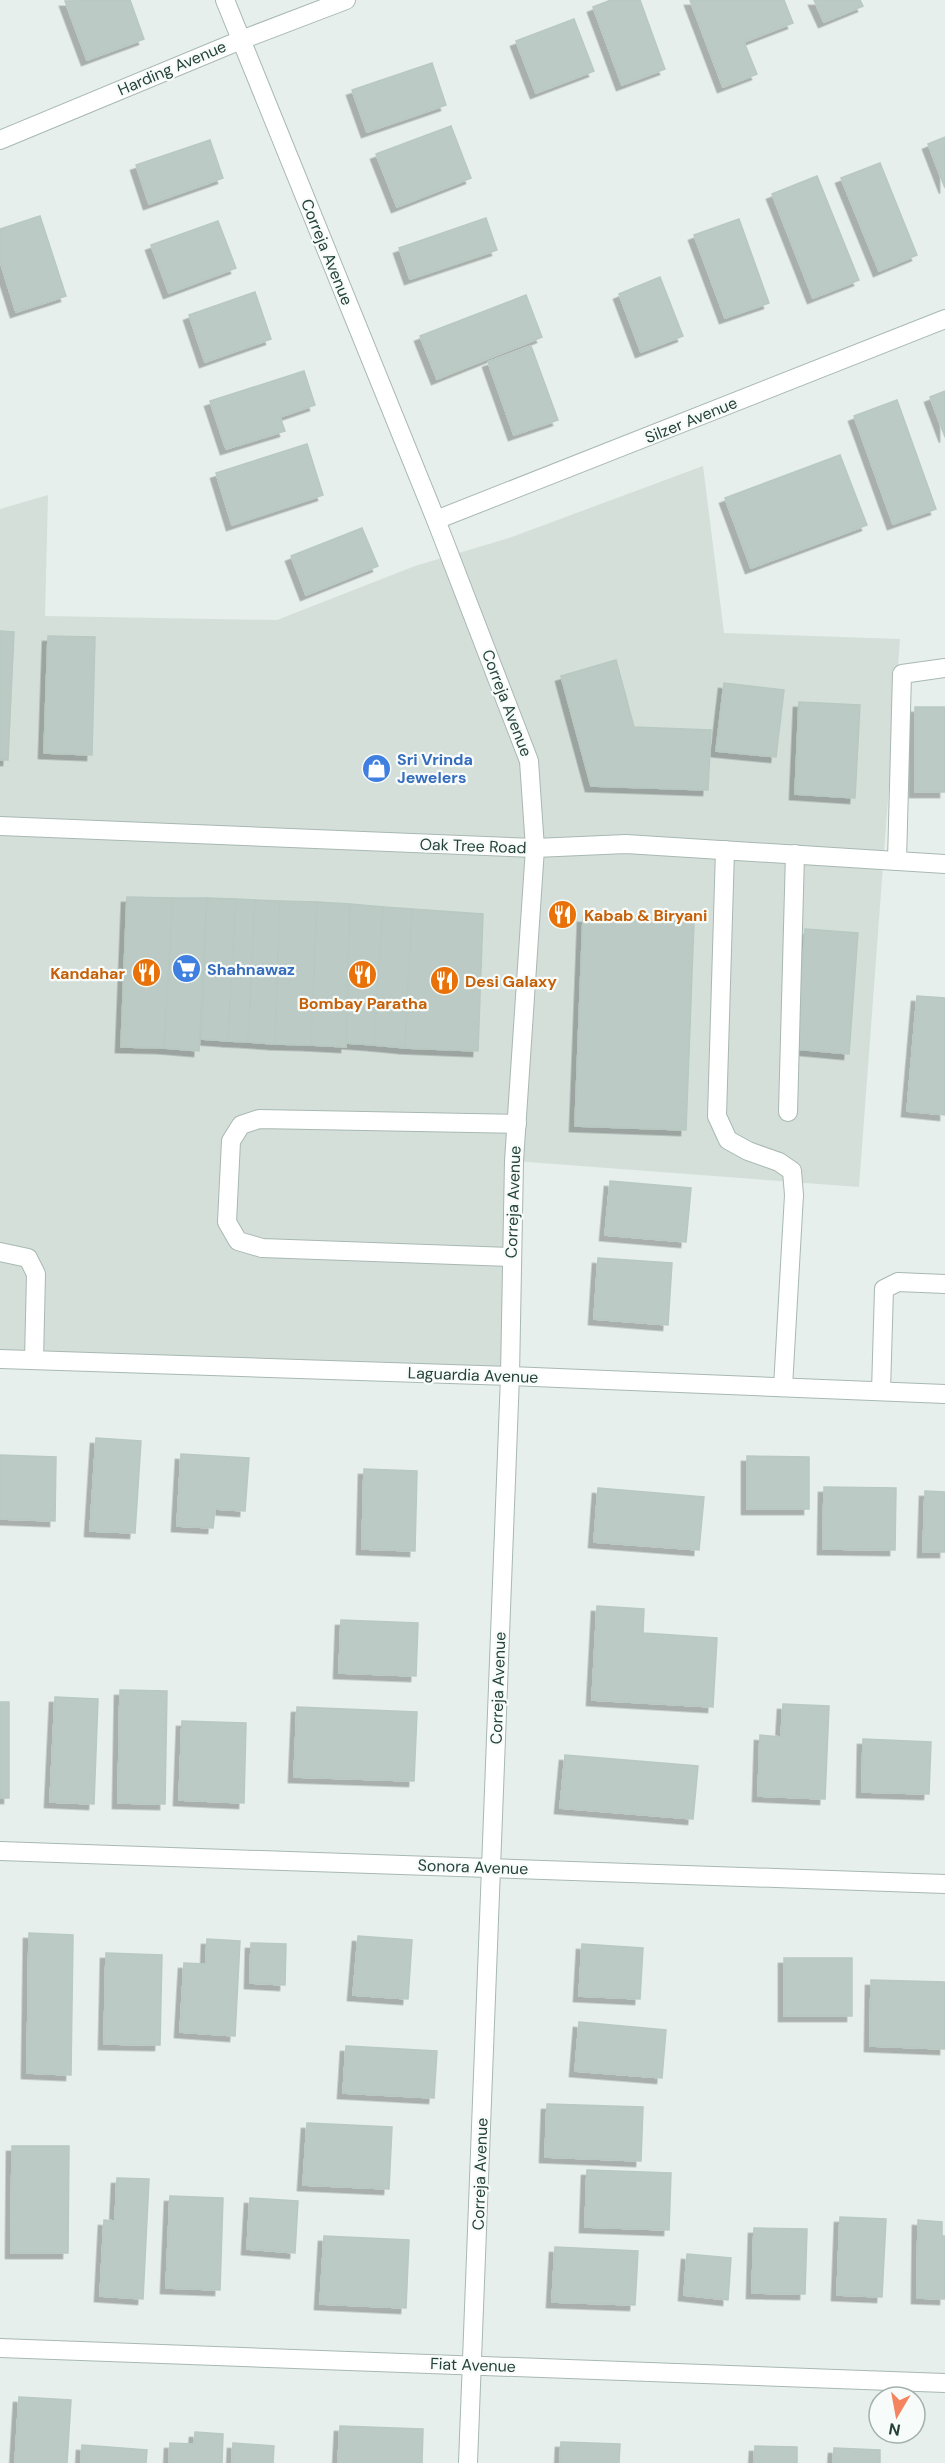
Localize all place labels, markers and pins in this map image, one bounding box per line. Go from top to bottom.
place label: Sri Vrinda Jewelers [397,749,473,788]
shop icon: Sri Vrinda Jewelers [360,752,392,784]
restaurant icon: Kabab & Biryani [547,899,579,931]
place label: Kabab & Biryani [584,905,707,926]
supermarket icon: Shahnawaz [170,953,202,985]
restaurant icon: Kandahar [130,957,162,989]
place label: Shahnawaz [207,959,295,980]
restaurant icon: Bombay Paratha [347,959,379,991]
place label: Kandahar [50,963,125,984]
restaurant icon: Desi Galaxy [428,965,460,997]
place label: Desi Galaxy [465,971,557,992]
place label: Bombay Paratha [299,993,427,1014]

